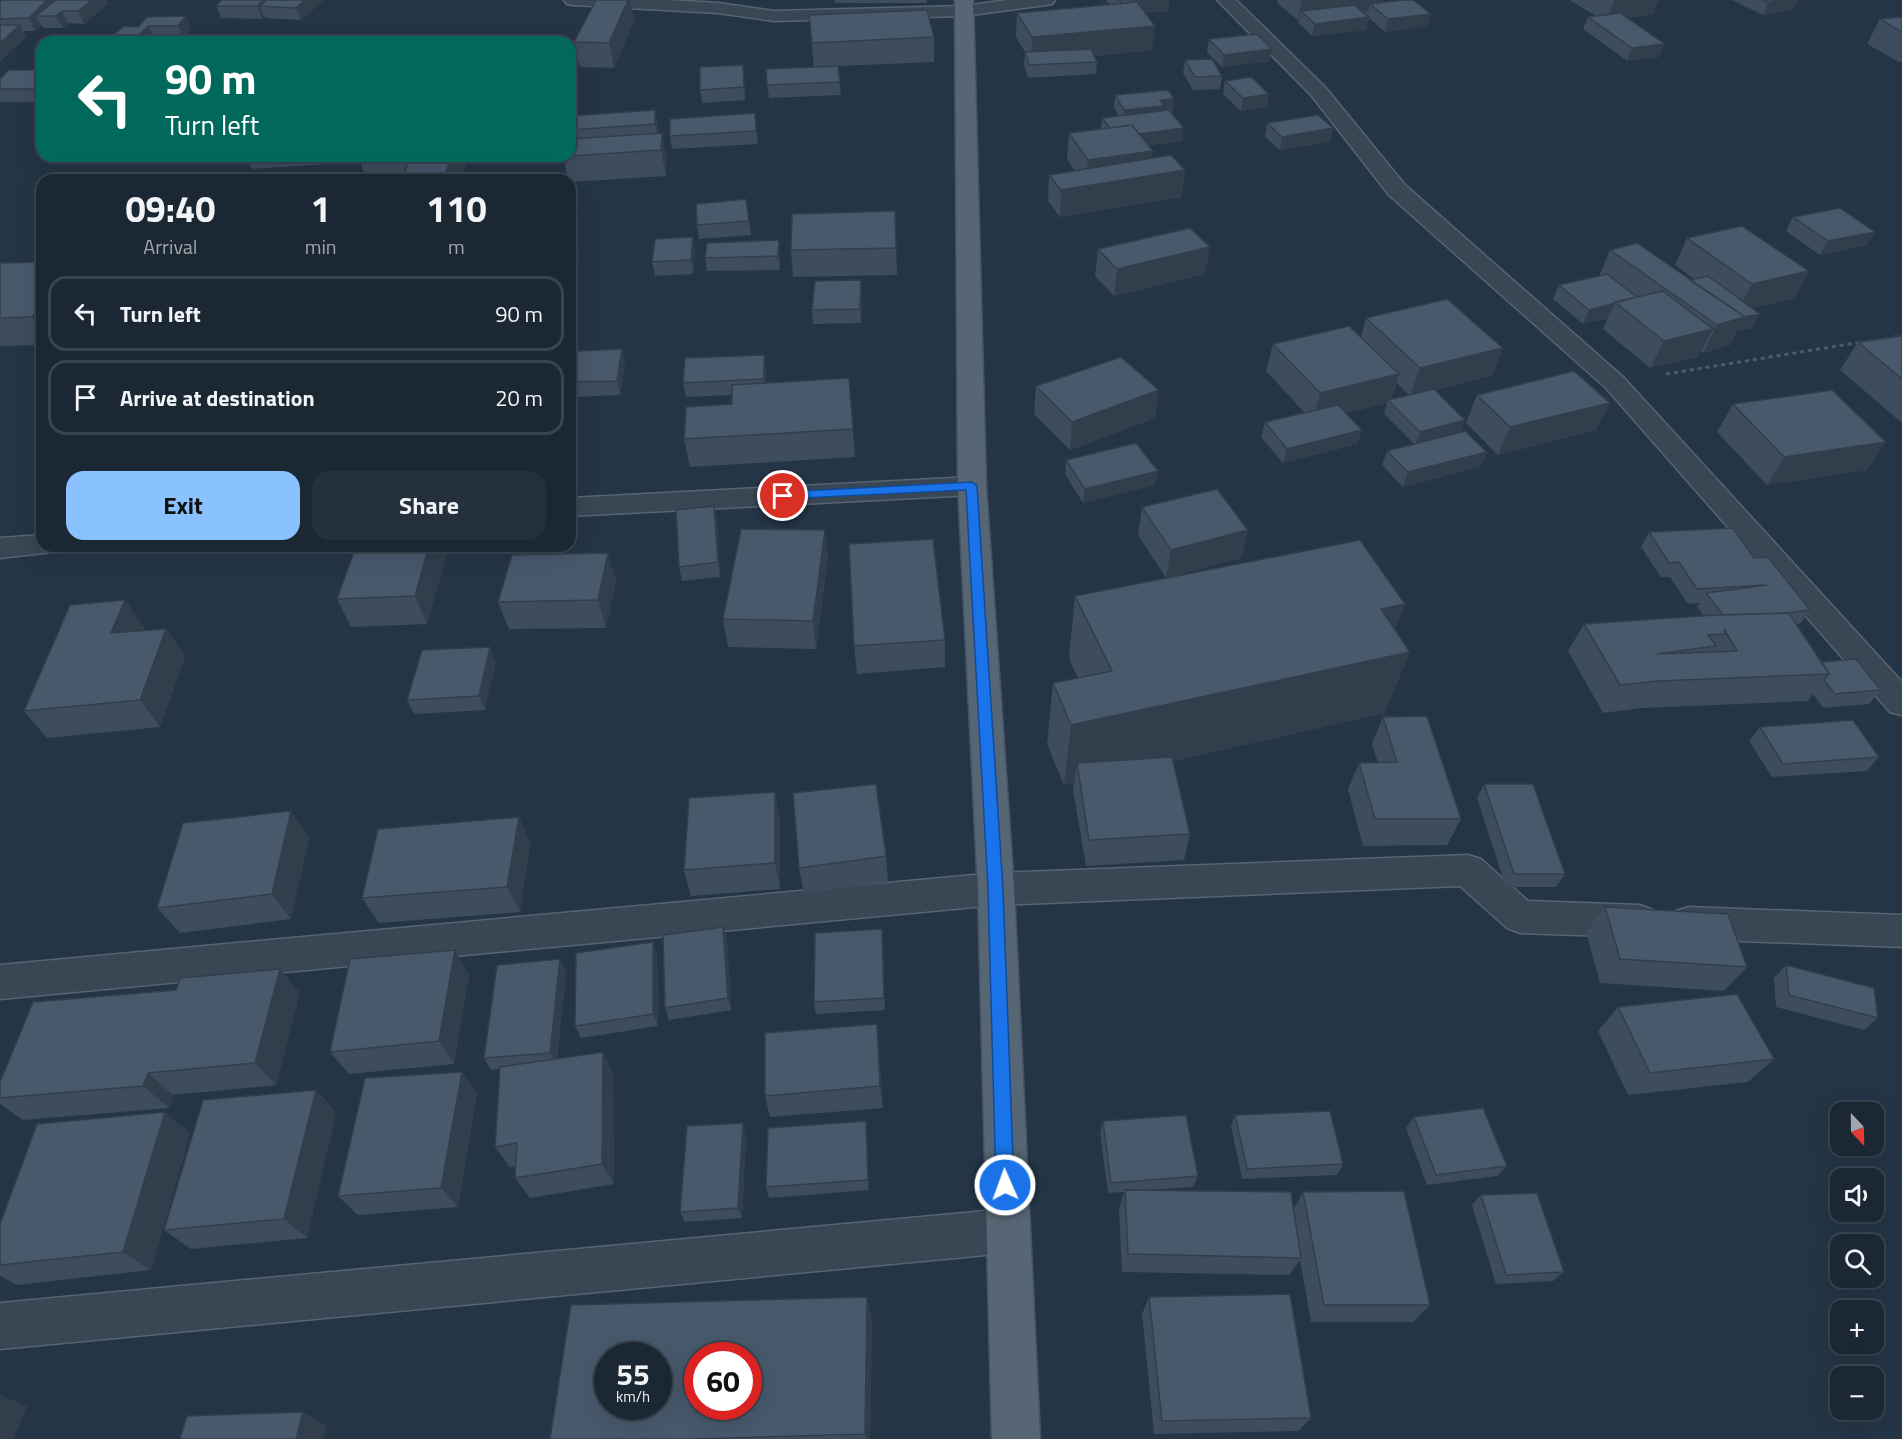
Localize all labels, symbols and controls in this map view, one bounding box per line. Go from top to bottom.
text: 90 m [165,46,257,110]
icon: left [66,60,144,138]
text: Turn left [165,104,259,145]
text: 09:40 [125,181,215,236]
text: 1 [311,181,331,236]
text: 110 [426,181,487,236]
text: Arrival [143,231,198,262]
text: min [305,231,337,262]
text: m [448,231,465,262]
icon: left [69,297,102,330]
text: Turn left [120,297,201,331]
text: 90 m [495,297,543,331]
icon: arrive [69,381,102,414]
text: Arrive at destination [120,381,315,415]
text: 20 m [495,381,543,415]
pin [757,470,808,521]
button: Exit [66,471,300,540]
button: Share [312,471,546,540]
icon: arrive [766,479,799,512]
north arrow [1830,1102,1884,1156]
map controls [1830,1102,1884,1420]
position arrow [973,1153,1037,1217]
button: sound [1830,1168,1884,1222]
button: search [1830,1234,1884,1288]
button: + [1830,1300,1884,1354]
speed limit sign: 60 [684,1342,762,1420]
text: 55 [616,1351,650,1397]
button: − [1830,1366,1884,1420]
text: km/h [616,1385,650,1408]

